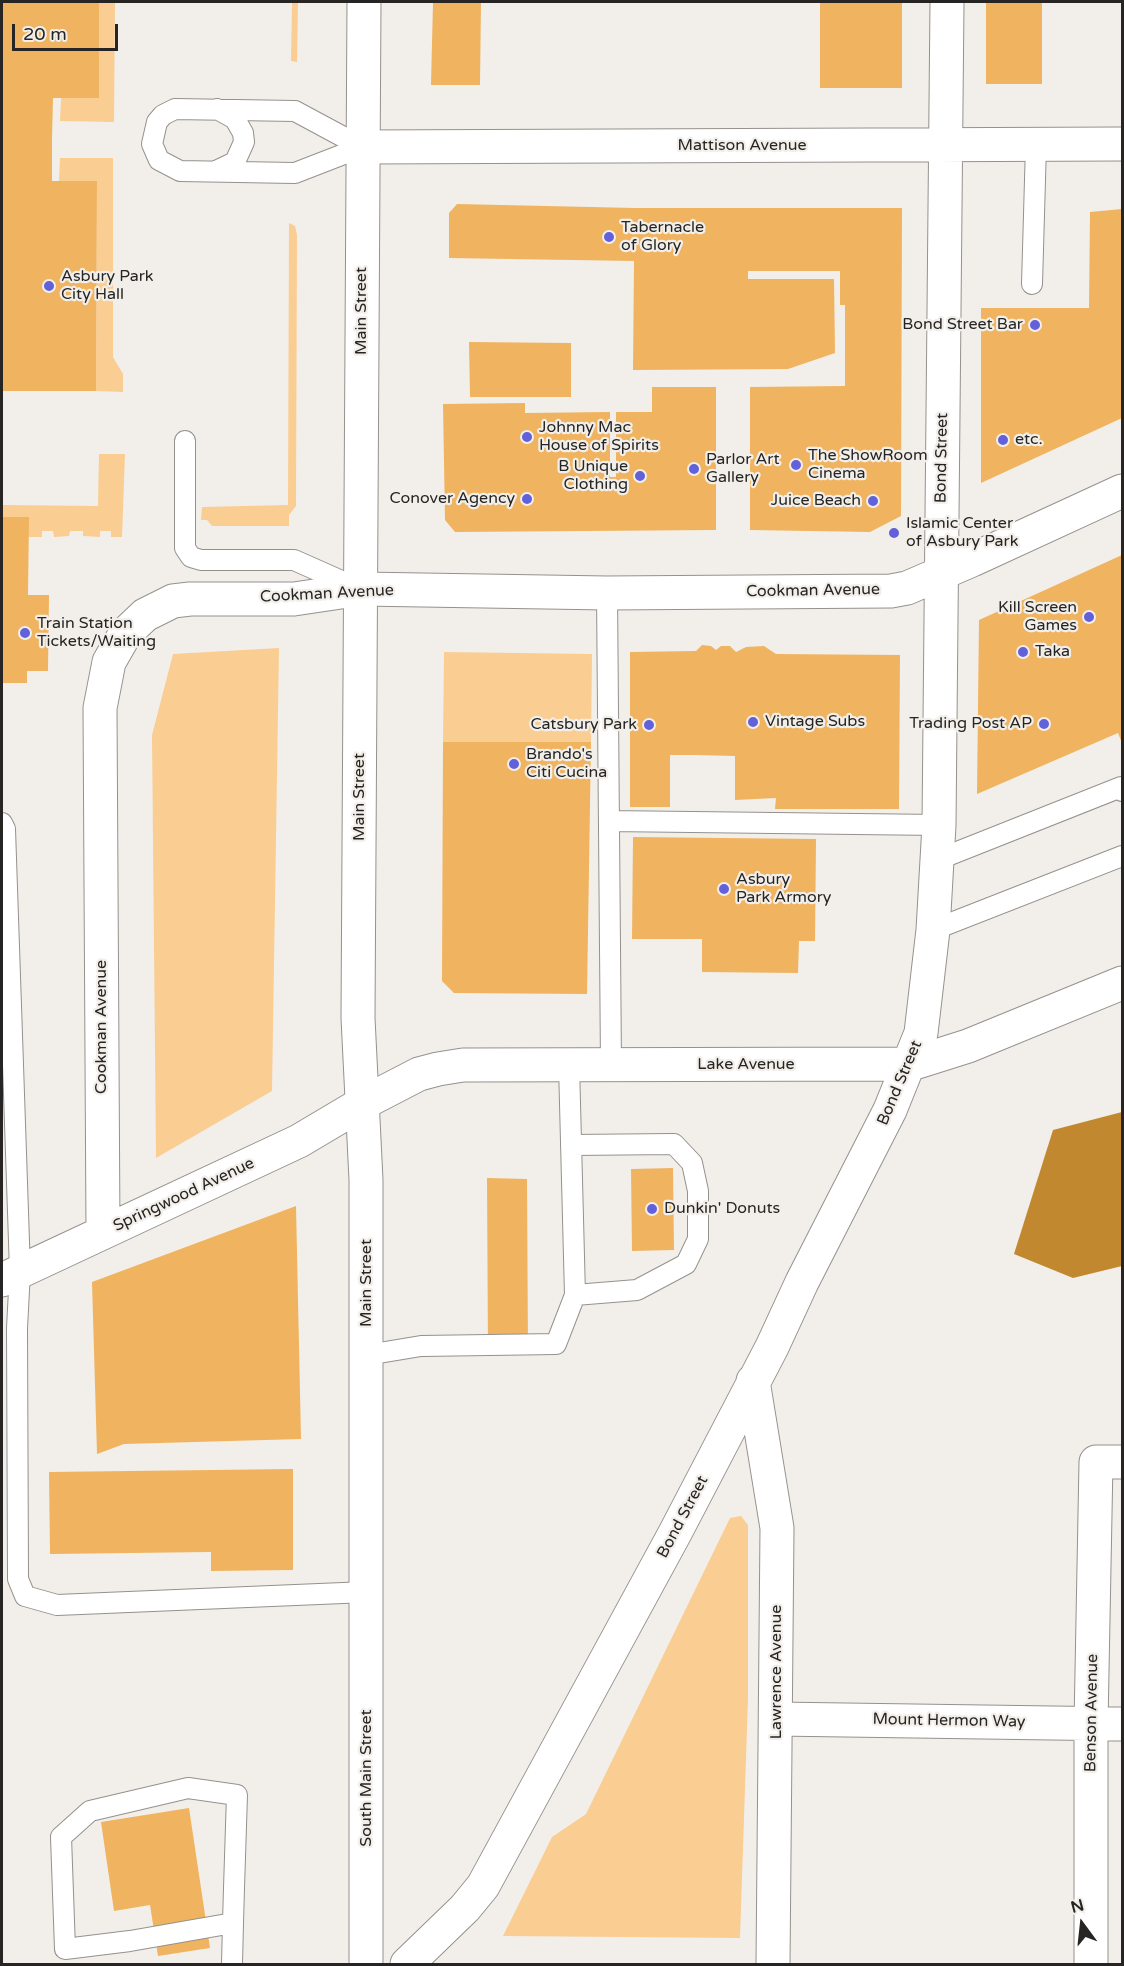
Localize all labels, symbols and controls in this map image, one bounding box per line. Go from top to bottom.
scale bar [15,12,122,50]
text: 20 m [23,23,67,45]
street label: Mattison Avenue [677,136,807,156]
place label: Tabernacle of Glory [621,218,704,256]
marker: Tabernacle of Glory [602,230,616,244]
place label: Asbury Park City Hall [61,267,154,305]
street label: Main Street [352,267,372,355]
marker: Asbury Park City Hall [42,279,56,293]
place label: Bond Street Bar [902,315,1023,335]
marker: Bond Street Bar [1028,318,1042,332]
street label: Bond Street [932,413,952,503]
place label: Johnny Mac House of Spirits [539,418,659,456]
marker: Johnny Mac House of Spirits [520,430,534,444]
place label: etc. [1015,430,1043,450]
marker: etc. [996,433,1010,447]
place label: The ShowRoom Cinema [808,446,928,484]
place label: Parlor Art Gallery [706,450,780,488]
place label: B Unique Clothing [558,457,628,495]
marker: The ShowRoom Cinema [789,458,803,472]
marker: Parlor Art Gallery [687,462,701,476]
marker: B Unique Clothing [633,469,647,483]
place label: Conover Agency [390,489,515,509]
place label: Juice Beach [771,491,861,511]
marker: Conover Agency [520,492,534,506]
marker: Juice Beach [866,494,880,508]
place label: Islamic Center of Asbury Park [906,514,1018,552]
marker: Islamic Center of Asbury Park [887,526,901,540]
street label: Cookman Avenue [746,580,880,602]
street label: Cookman Avenue [260,581,394,607]
place label: Kill Screen Games [998,598,1077,636]
marker: Kill Screen Games [1082,610,1096,624]
place label: Train Station Tickets/Waiting [37,614,156,652]
marker: Train Station Tickets/Waiting [18,626,32,640]
place label: Taka [1035,642,1070,662]
marker: Taka [1016,645,1030,659]
place label: Vintage Subs [765,712,865,732]
place label: Trading Post AP [909,714,1032,734]
place label: Catsbury Park [530,715,637,735]
marker: Vintage Subs [746,715,760,729]
marker: Trading Post AP [1037,717,1051,731]
marker: Catsbury Park [642,718,656,732]
place label: Brando's Citi Cucina [526,745,607,783]
street label: Main Street [350,753,370,841]
marker: Brando's Citi Cucina [507,757,521,771]
place label: Asbury Park Armory [736,870,831,908]
marker: Asbury Park Armory [717,882,731,896]
street label: Cookman Avenue [92,960,112,1094]
street label: Bond Street [873,1038,927,1128]
street label: Lake Avenue [697,1055,795,1075]
street label: Springwood Avenue [110,1154,258,1236]
place label: Dunkin' Donuts [664,1199,780,1219]
marker: Dunkin' Donuts [645,1202,659,1216]
street label: Main Street [357,1239,377,1327]
street label: Bond Street [653,1473,713,1561]
street label: Lawrence Avenue [767,1605,787,1739]
street label: Benson Avenue [1081,1654,1103,1772]
street label: South Main Street [357,1709,377,1847]
street label: Mount Hermon Way [872,1710,1026,1732]
north arrow [1052,1894,1112,1954]
text: N [1069,1895,1086,1918]

